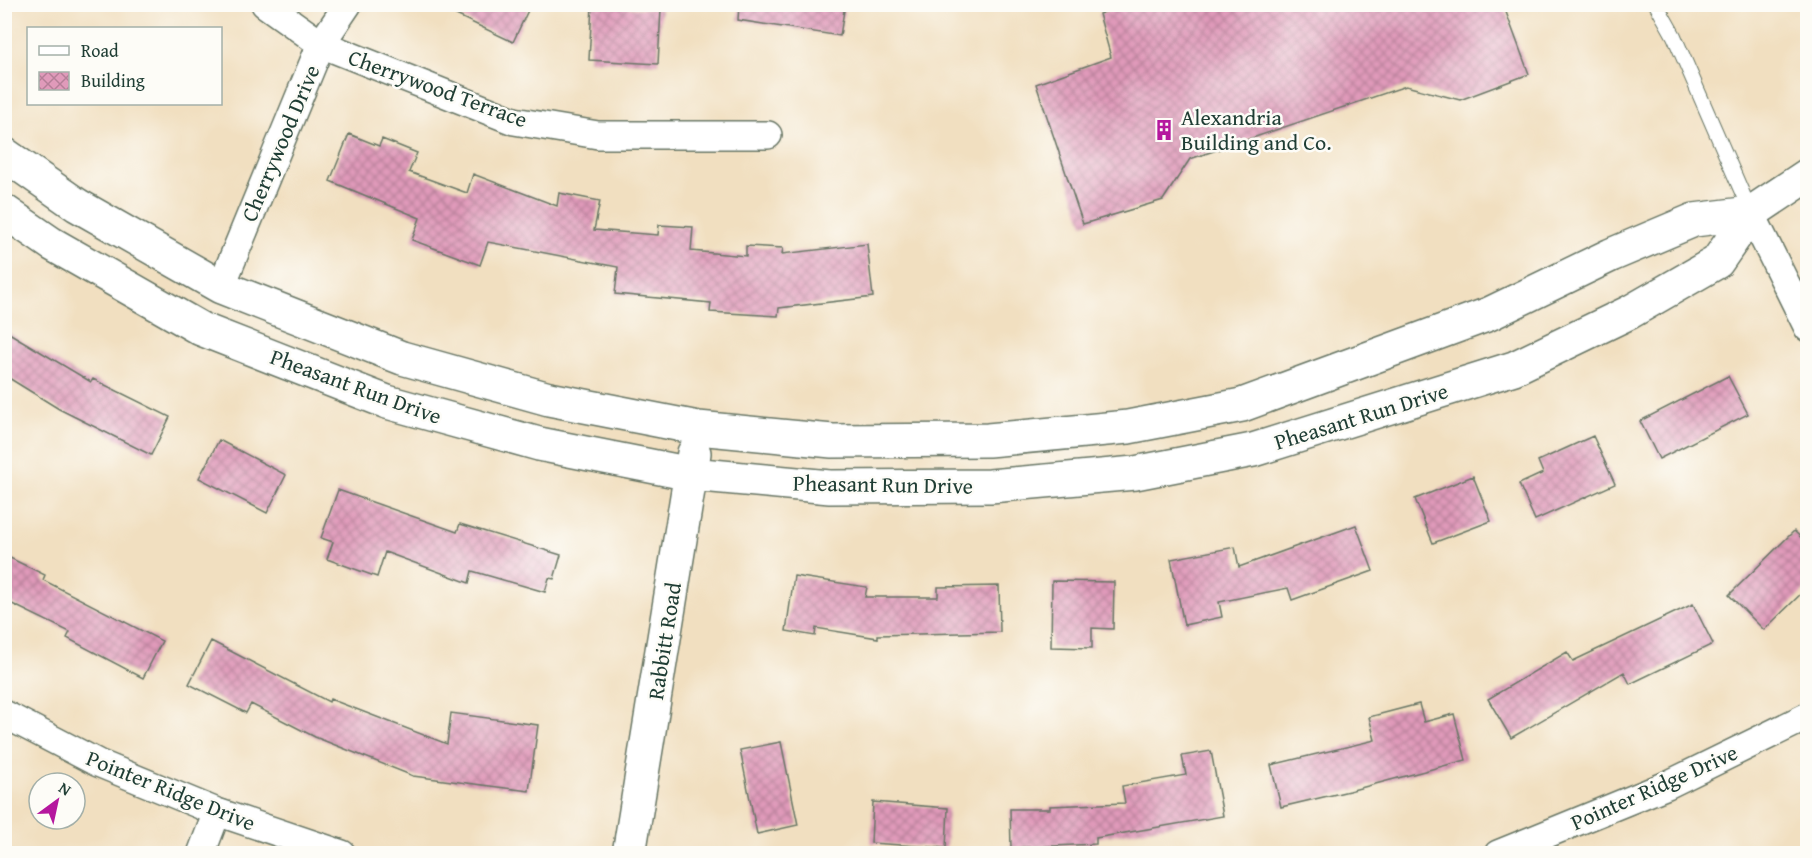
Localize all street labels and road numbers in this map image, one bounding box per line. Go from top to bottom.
street label: Cherrywood Terrace [344,41,532,135]
street label: Cherrywood Drive [233,60,327,226]
street label: Pheasant Run Drive [266,340,446,432]
street label: Pheasant Run Drive [1270,374,1452,458]
street label: Pheasant Run Drive [793,466,973,502]
street label: Rabbitt Road [639,580,689,702]
street label: Pointer Ridge Drive [1565,736,1743,838]
street label: Pointer Ridge Drive [82,742,260,838]

